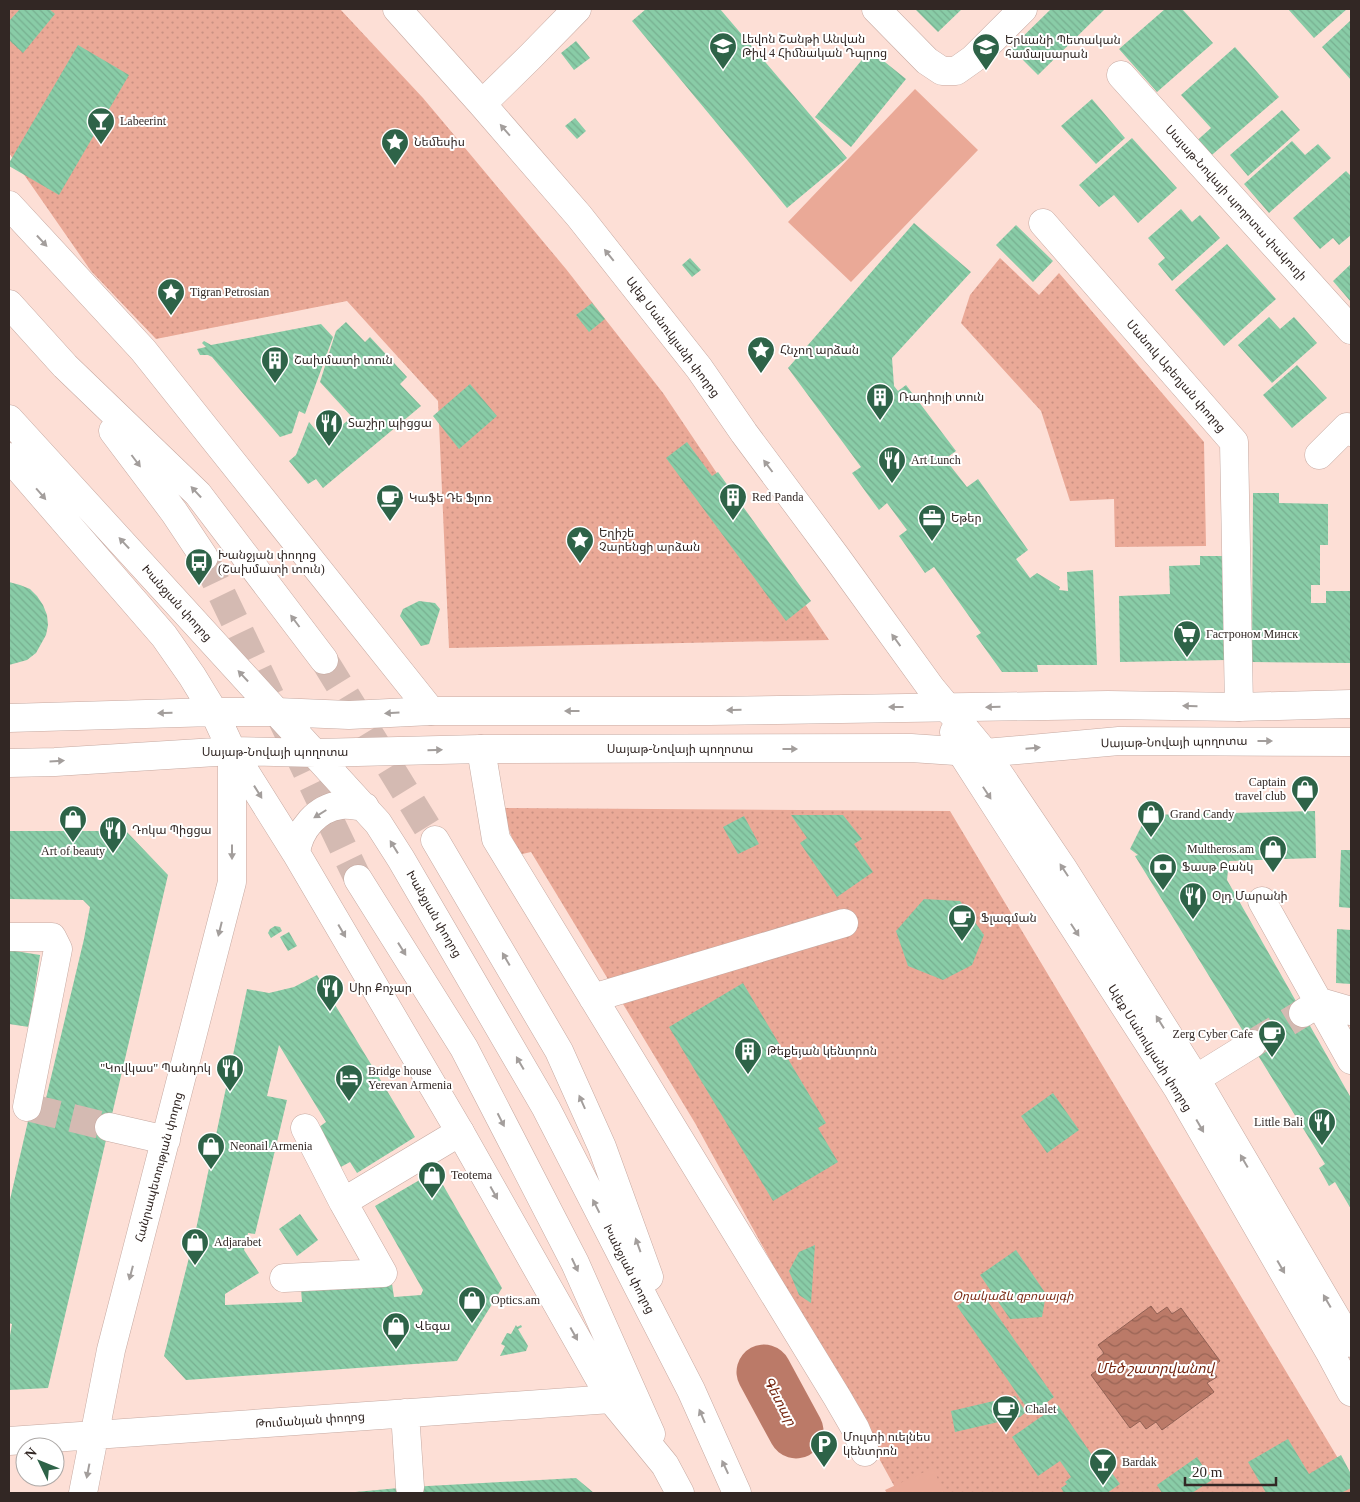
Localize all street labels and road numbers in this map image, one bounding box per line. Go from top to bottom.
street label: Սայաթ-Նովայի պողոտա փակուղի [1162,122,1310,284]
street label: Ալեք Մանուկյանի փողոց [623,274,723,400]
street label: Մանուկ Աբեղյան փողոց [1123,317,1229,435]
street label: Խանջյան փողոց [139,562,215,644]
street label: Սայաթ-Նովայի պողոտա [1101,734,1247,750]
street label: Սայաթ-Նովայի պողոտա [607,742,753,756]
street label: Սայաթ-Նովայի պողոտա [202,745,348,759]
street label: Խանջյան փողոց [403,868,465,960]
street label: Ալեք Մանուկյանի փողոց [1105,982,1195,1114]
street label: Հանրապետության փողոց [132,1090,186,1244]
street label: Խանջյան փողոց [600,1222,658,1316]
street label: Թումանյան փողոց [255,1409,365,1431]

